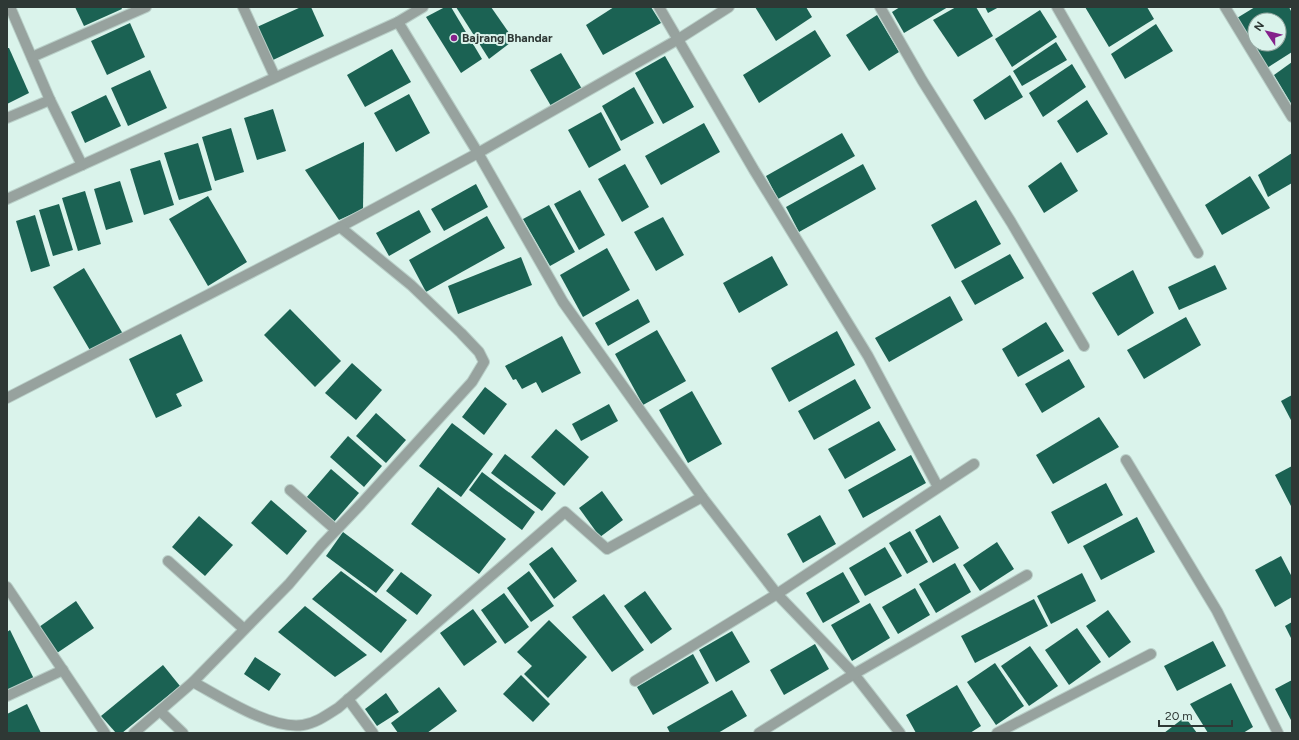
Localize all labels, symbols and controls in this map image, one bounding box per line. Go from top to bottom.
north arrow [1247,12,1287,52]
text: N [1251,19,1267,34]
place label: Bajrang Bhandar [462,31,553,45]
marker: Bajrang Bhandar [449,33,459,43]
scale bar [1159,702,1232,728]
text: 20 m [1165,709,1193,723]

